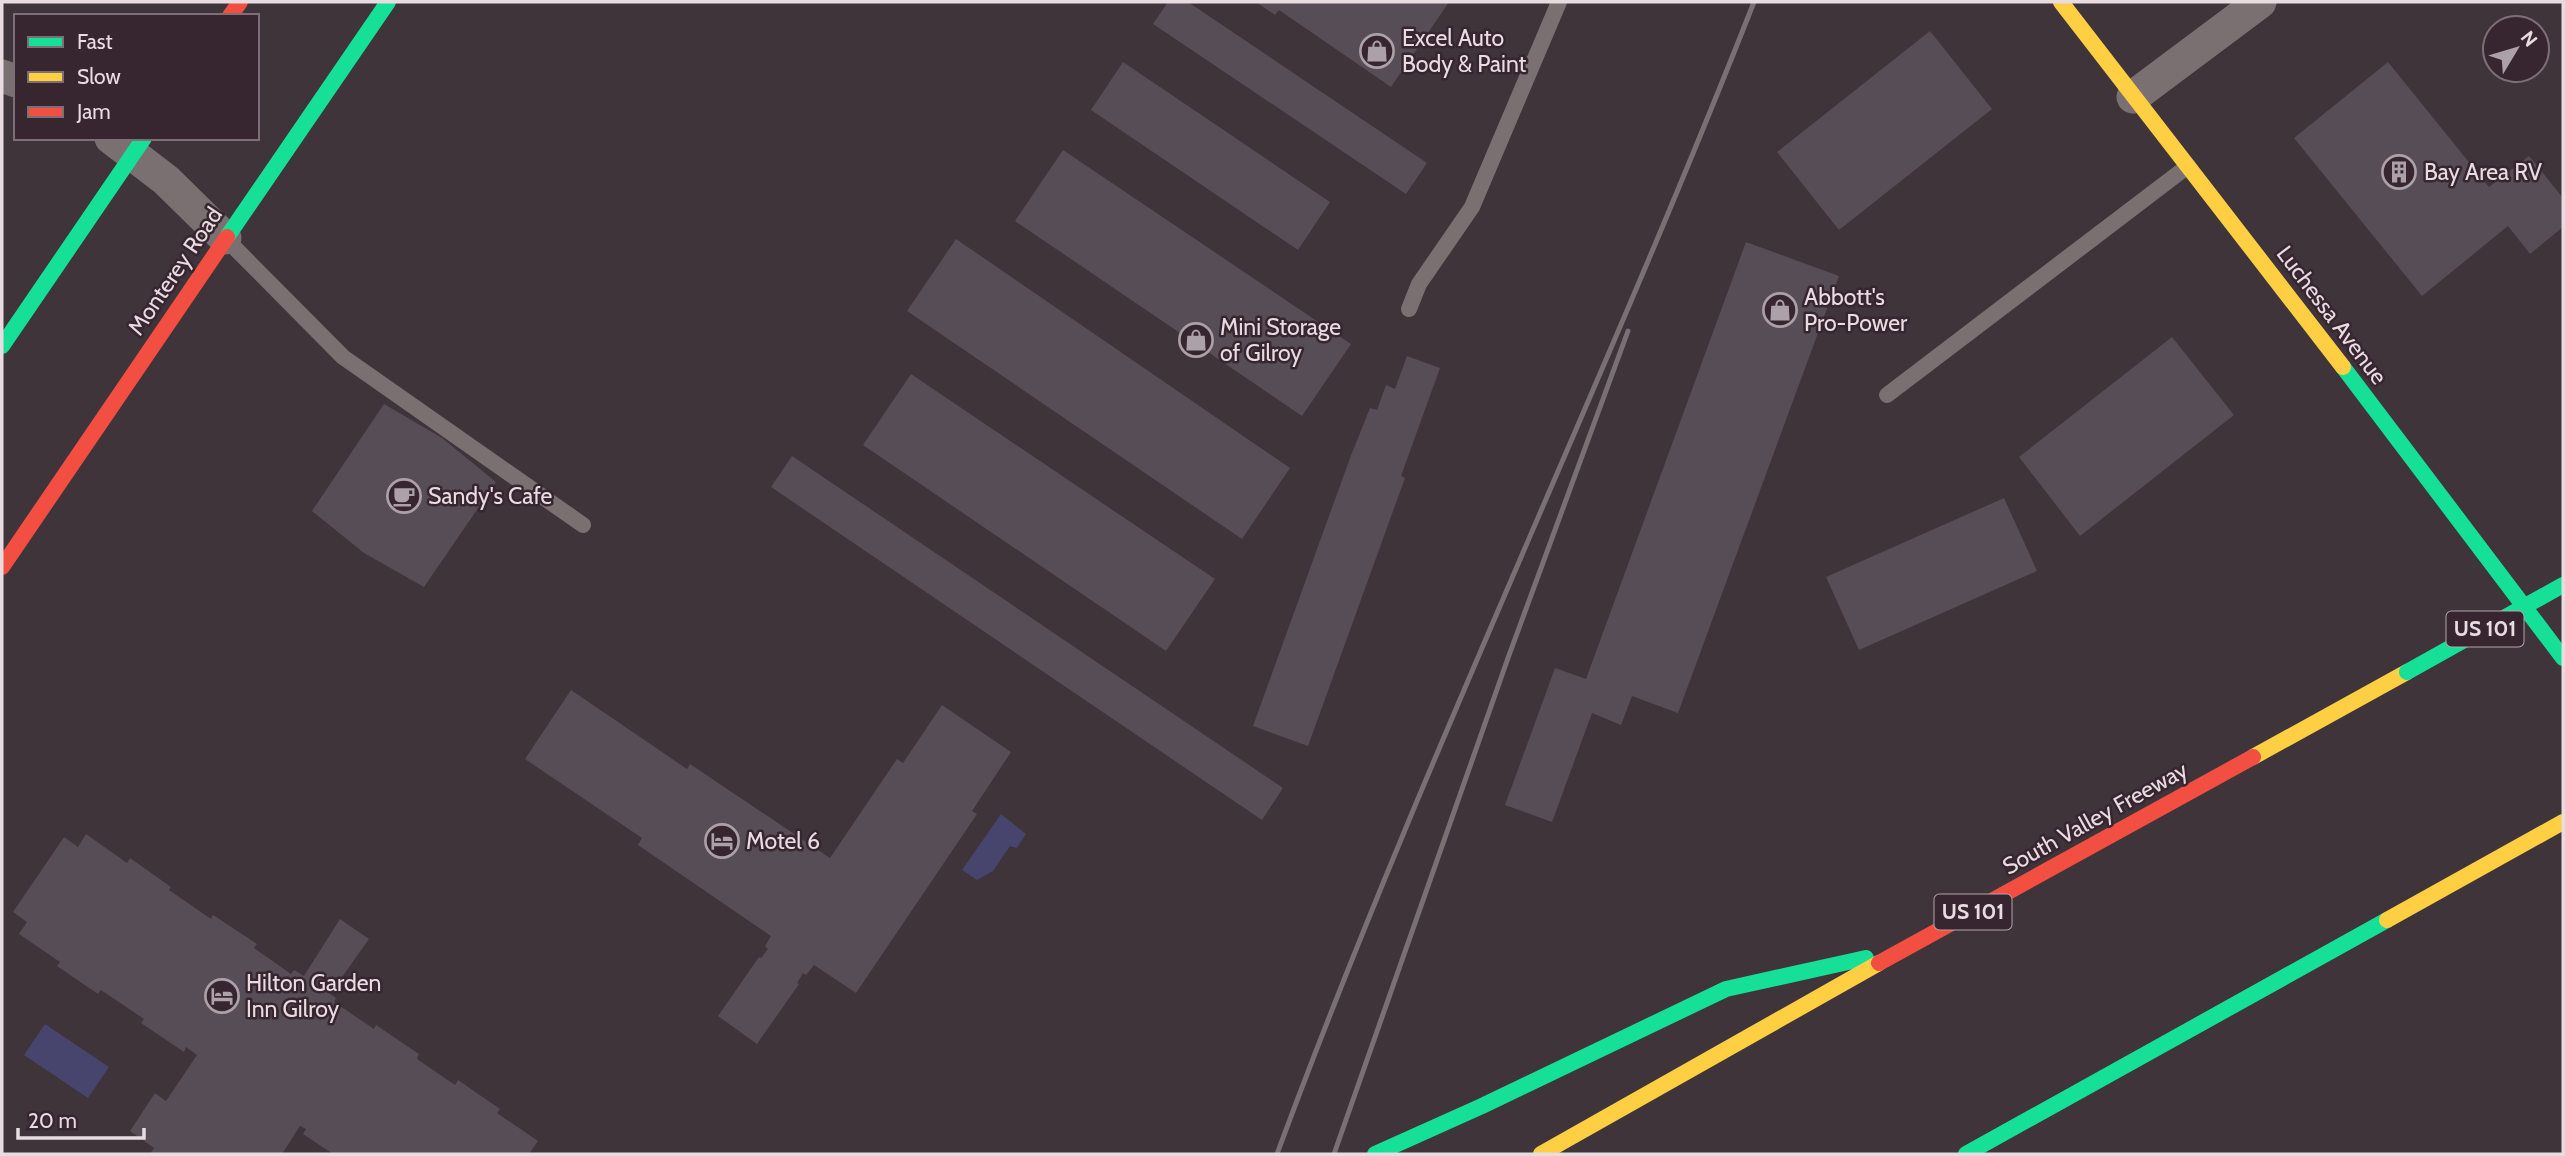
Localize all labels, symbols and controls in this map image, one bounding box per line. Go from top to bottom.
legend [14,14,259,140]
north arrow [2481,14,2551,84]
place label: Excel Auto Body & Paint [1402,24,1527,78]
text: N [2516,26,2542,51]
text: Fast [77,29,113,54]
shop icon: Excel Auto Body & Paint [1358,32,1396,70]
text: Slow [77,64,121,89]
text: Jam [76,99,111,124]
building icon: Bay Area RV [2380,153,2418,191]
place label: Bay Area RV [2424,158,2542,186]
street label: Monterey Road [122,202,228,340]
street label: Luchessa Avenue [2271,240,2393,390]
place label: Abbott's Pro-Power [1804,283,1908,337]
shop icon: Abbott's Pro-Power [1761,291,1799,329]
place label: Mini Storage of Gilroy [1220,313,1341,367]
shop icon: Mini Storage of Gilroy [1177,321,1215,359]
cafe icon: Sandy's Cafe [385,477,423,515]
place label: Sandy's Cafe [428,482,553,510]
road number: US 101 [2446,612,2524,646]
street label: South Valley Freeway [1998,755,2193,880]
hotel icon: Motel 6 [703,822,741,860]
place label: Motel 6 [746,827,820,855]
road number: US 101 [1934,894,2011,930]
place label: Hilton Garden Inn Gilroy [246,969,381,1023]
hotel icon: Hilton Garden Inn Gilroy [203,977,241,1015]
scale bar [18,1096,144,1140]
text: 20 m [28,1108,77,1133]

